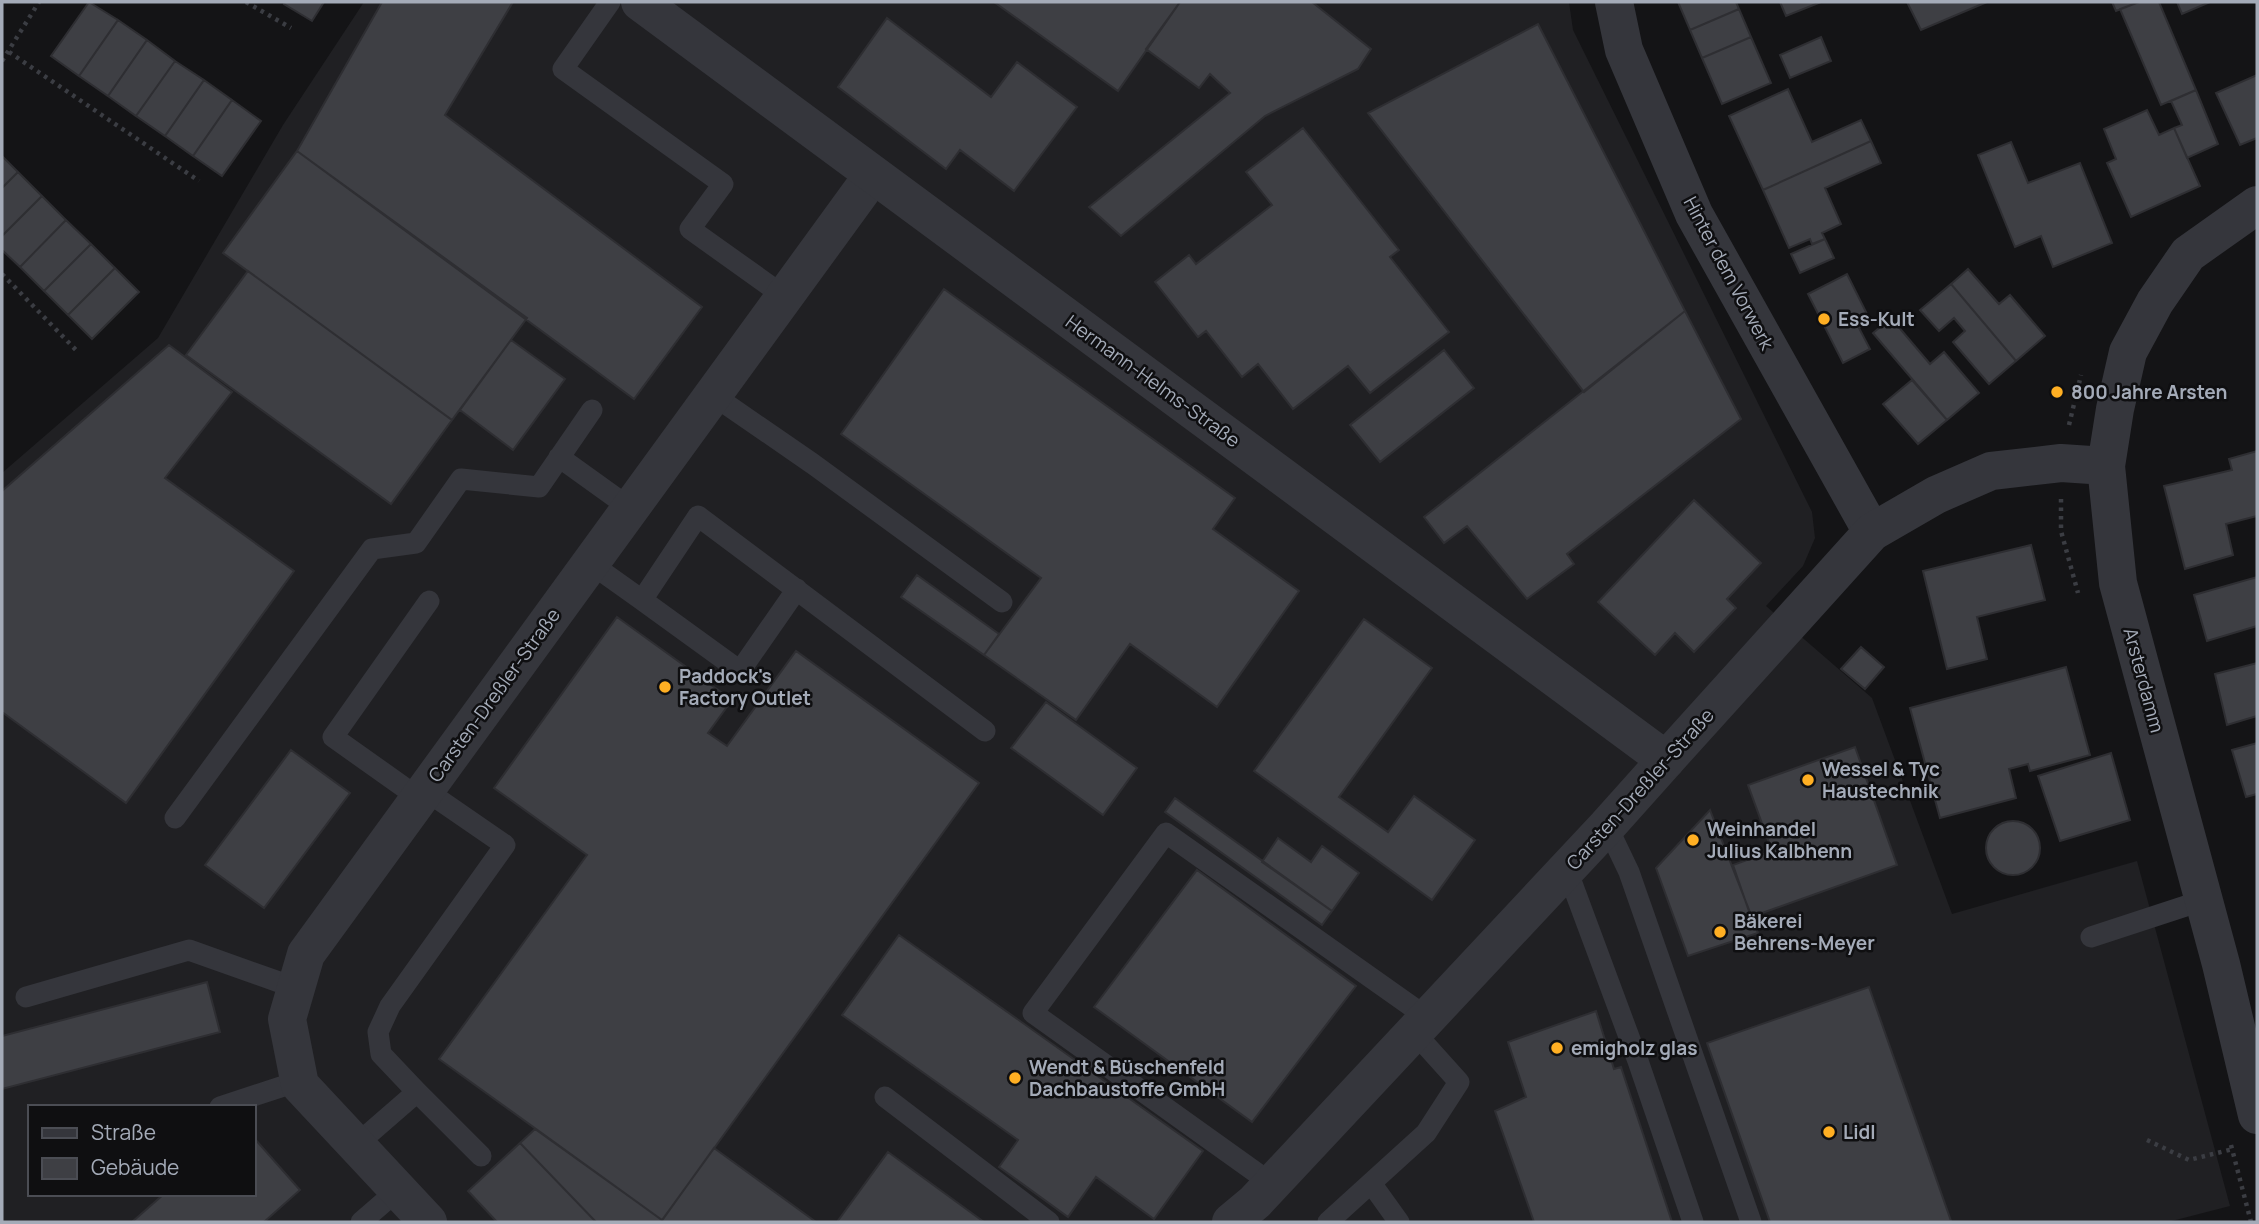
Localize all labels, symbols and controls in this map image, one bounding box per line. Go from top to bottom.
street label: Hinter dem Vorwerk [1678,192,1781,355]
place label: Ess-Kult [1838,306,1915,332]
street label: Hermann-Helms-Straße [1061,309,1245,453]
marker: Ess-Kult [1816,311,1832,327]
place label: 800 Jahre Arsten [2071,379,2227,405]
marker: 800 Jahre Arsten [2049,384,2065,400]
street label: Carsten-Dreßler-Straße [422,603,566,787]
street label: Arsterdamm [2118,625,2170,735]
place label: Paddock's Factory Outlet [679,663,811,711]
marker: Paddock's Factory Outlet [657,679,673,695]
street label: Carsten-Dreßler-Straße [1560,703,1720,875]
place label: Wessel & Tyc Haustechnik [1822,756,1940,804]
marker: Wessel & Tyc Haustechnik [1800,772,1816,788]
place label: Weinhandel Julius Kalbhenn [1707,816,1852,864]
marker: Weinhandel Julius Kalbhenn [1685,832,1701,848]
place label: Bäkerei Behrens-Meyer [1734,908,1875,956]
marker: Bäkerei Behrens-Meyer [1712,924,1728,940]
place label: emigholz glas [1571,1035,1697,1061]
marker: emigholz glas [1549,1040,1565,1056]
place label: Wendt & Büschenfeld Dachbaustoffe GmbH [1029,1054,1225,1102]
marker: Wendt & Büschenfeld Dachbaustoffe GmbH [1007,1070,1023,1086]
legend [28,1105,256,1196]
text: Straße [91,1118,156,1146]
place label: Lidl [1843,1119,1876,1145]
marker: Lidl [1821,1124,1837,1140]
text: Gebäude [91,1153,179,1181]

